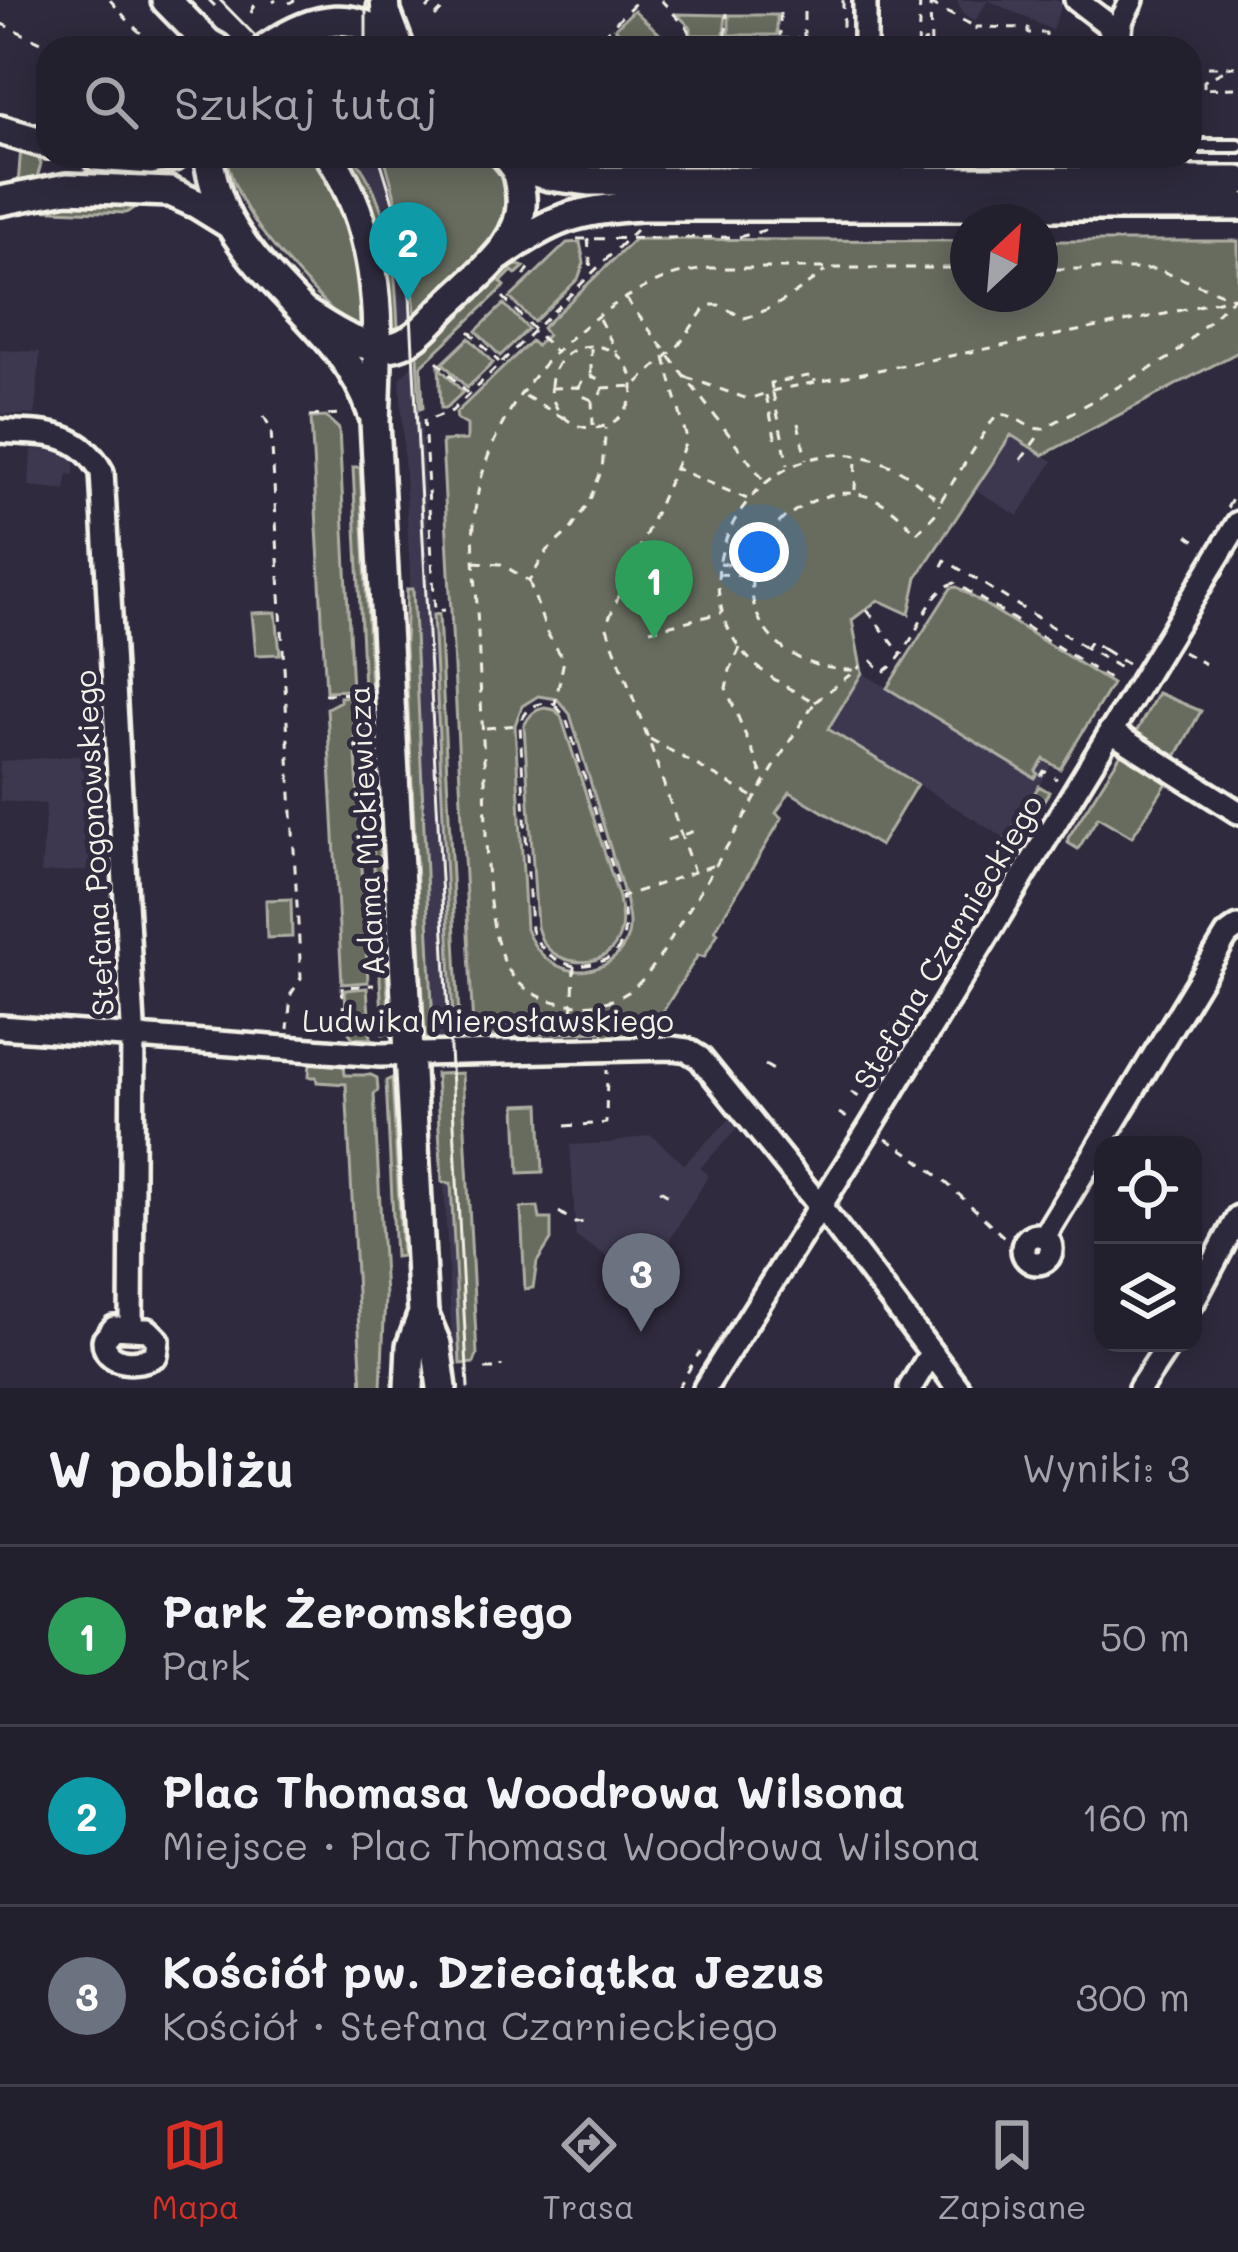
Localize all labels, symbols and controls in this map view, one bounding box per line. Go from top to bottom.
search box [36,36,1202,168]
icon: search [78,69,144,135]
text: Szukaj tutaj [174,73,438,131]
pin: 2 [369,202,447,301]
north arrow [950,204,1058,312]
your location [729,522,789,582]
pin: 1 [615,540,693,639]
street label: Stefana Pogonowskiego [64,669,122,1017]
street label: Adama Mickiewicza [337,685,393,977]
street label: Stefana Czarnieckiego [843,786,1051,1096]
street label: Ludwika Mierosławskiego [302,1000,674,1040]
map controls [1094,1136,1202,1352]
button: locate [1094,1136,1202,1244]
pin: 3 [602,1233,680,1332]
button: layers [1094,1244,1202,1352]
text: W pobliżu [48,1433,294,1500]
text: Wyniki: 3 [1022,1441,1190,1492]
text: Park Żeromskiego [162,1581,573,1639]
text: 1 [78,1610,96,1661]
text: 50 m [1100,1610,1190,1661]
text: Park [162,1639,250,1690]
text: Plac Thomasa Woodrowa Wilsona [162,1761,905,1819]
text: 2 [76,1790,98,1841]
text: 160 m [1081,1790,1190,1841]
text: Miejsce · Plac Thomasa Woodrowa Wilsona [162,1819,980,1870]
text: Kościół pw. Dzieciątka Jezus [162,1941,824,1999]
text: 3 [75,1970,99,2021]
text: 300 m [1075,1970,1190,2021]
text: Kościół · Stefana Czarnieckiego [162,1999,778,2050]
tab: Mapa [152,2112,239,2227]
tab: Trasa [543,2112,635,2227]
tab: Zapisane [938,2112,1086,2227]

